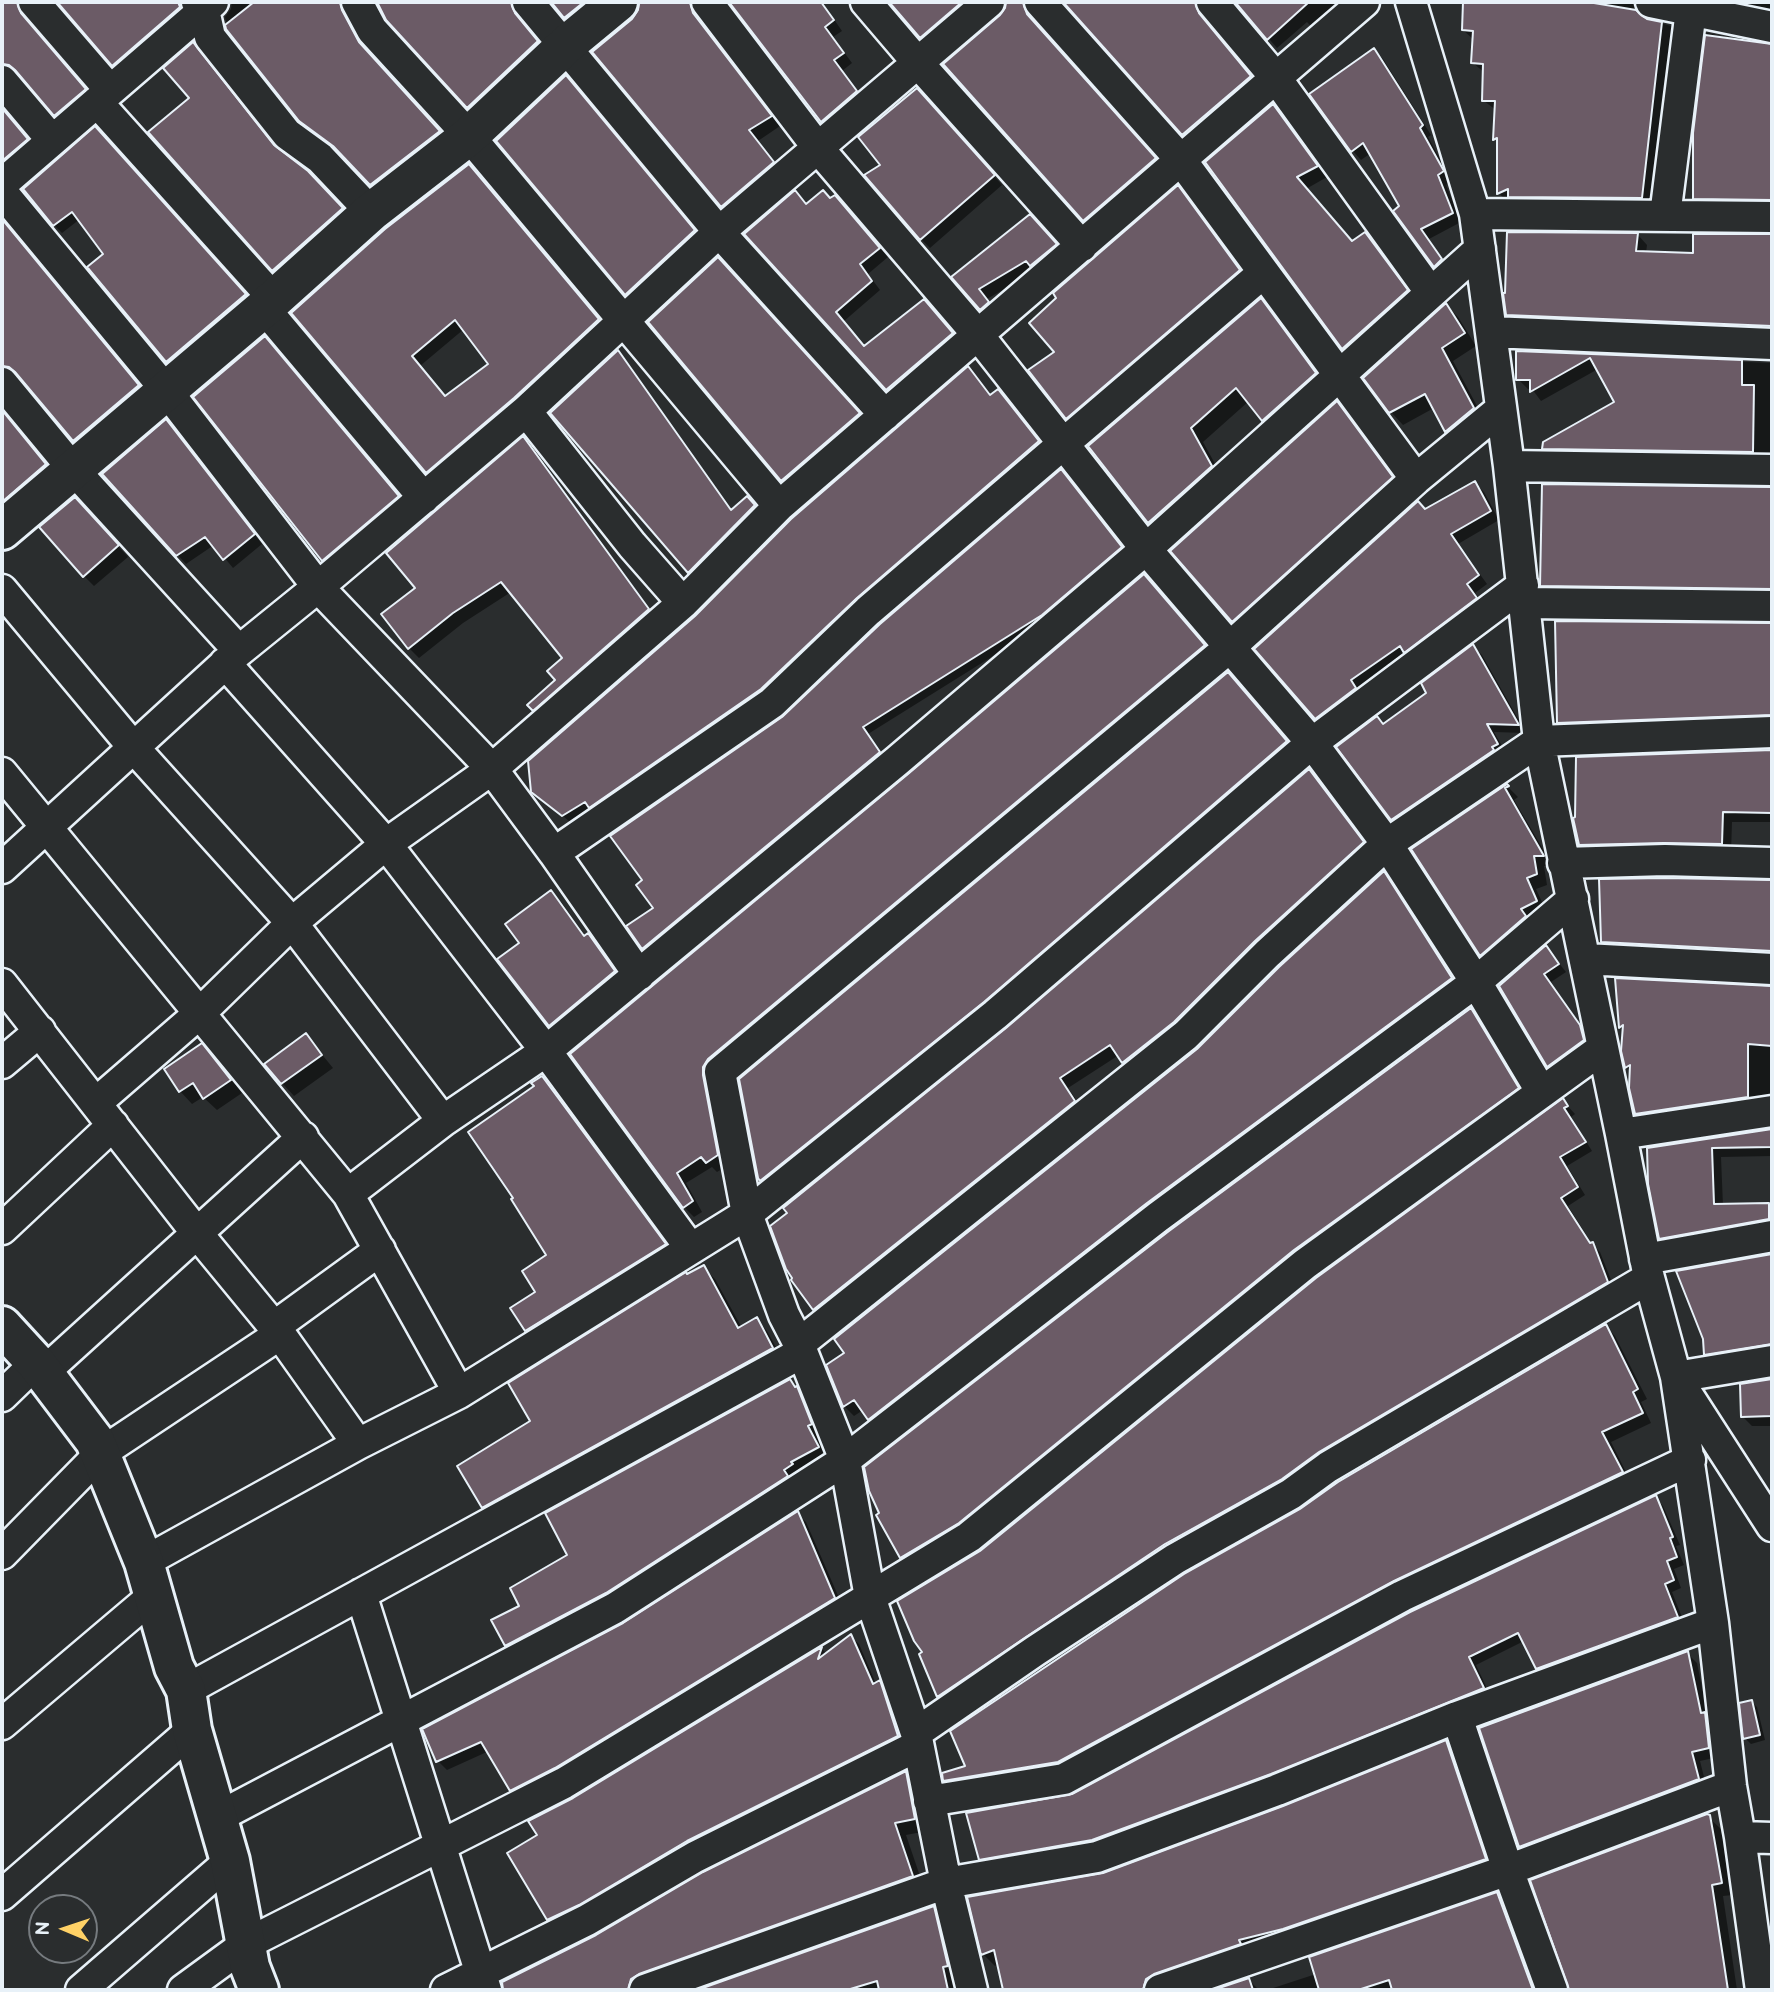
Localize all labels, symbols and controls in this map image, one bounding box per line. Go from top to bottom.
north arrow [28,1894,98,1964]
text: N [32,1921,55,1936]

